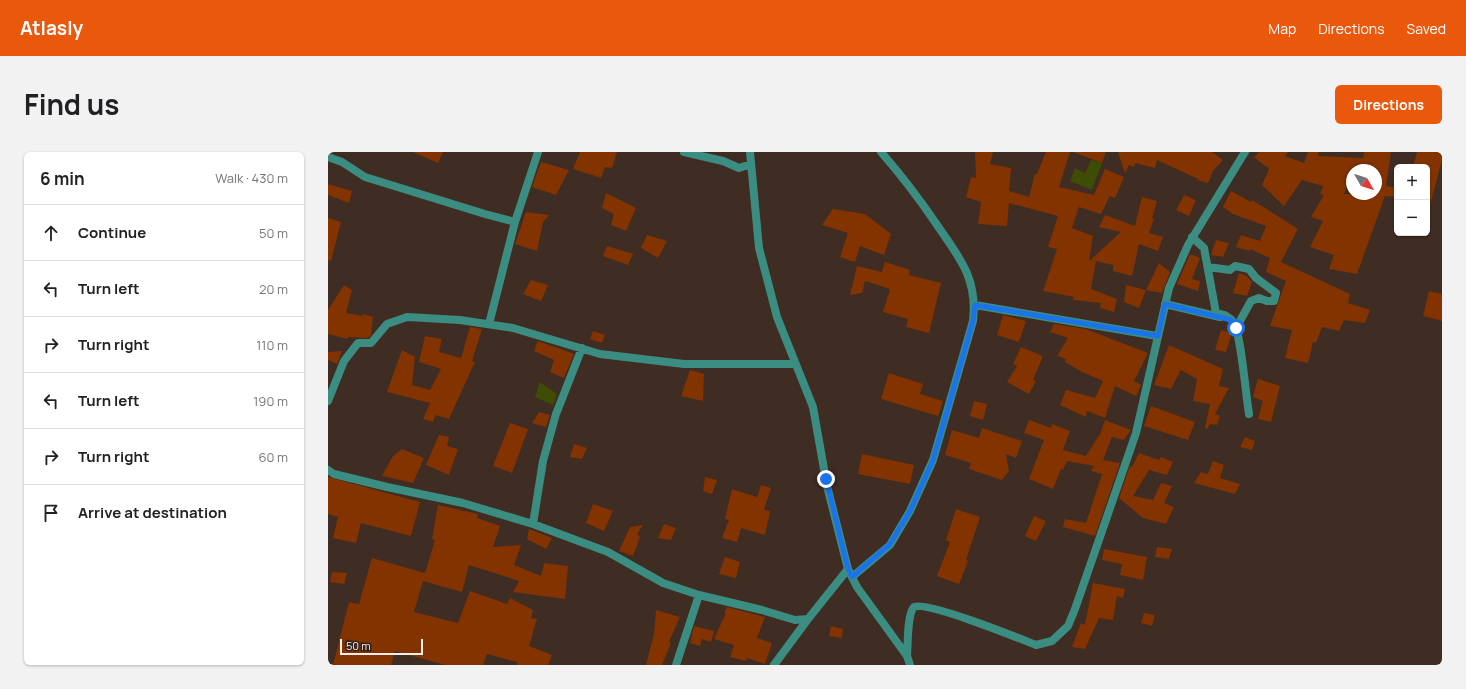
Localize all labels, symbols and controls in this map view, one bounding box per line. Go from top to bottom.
text: Atlasly [20,15,83,41]
text: Map [1268,19,1296,38]
text: Directions [1318,19,1385,38]
text: Saved [1407,19,1446,38]
text: Find us [24,85,119,123]
button: Directions [1335,85,1442,124]
north arrow [1346,164,1382,200]
map controls [1394,164,1430,236]
button: + [1394,164,1430,200]
text: 6 min [40,167,85,190]
text: Walk · 430 m [215,169,288,187]
button: − [1394,200,1430,236]
icon: ahead [40,222,62,244]
text: Continue [78,222,146,243]
text: 50 m [259,224,288,242]
icon: left [40,278,62,300]
text: Turn left [78,278,140,299]
text: 20 m [259,280,288,298]
route start [1227,319,1245,337]
icon: right [40,334,62,356]
text: Turn right [78,334,149,355]
text: 110 m [256,336,288,354]
icon: left [40,390,62,412]
text: Turn left [78,390,140,411]
text: 190 m [253,392,288,410]
icon: right [40,446,62,468]
text: Turn right [78,446,149,467]
text: 60 m [258,448,288,466]
route end [817,470,835,488]
icon: arrive [40,502,62,524]
text: Arrive at destination [78,502,227,523]
scale bar [340,637,423,656]
text: 50 m [346,638,371,653]

